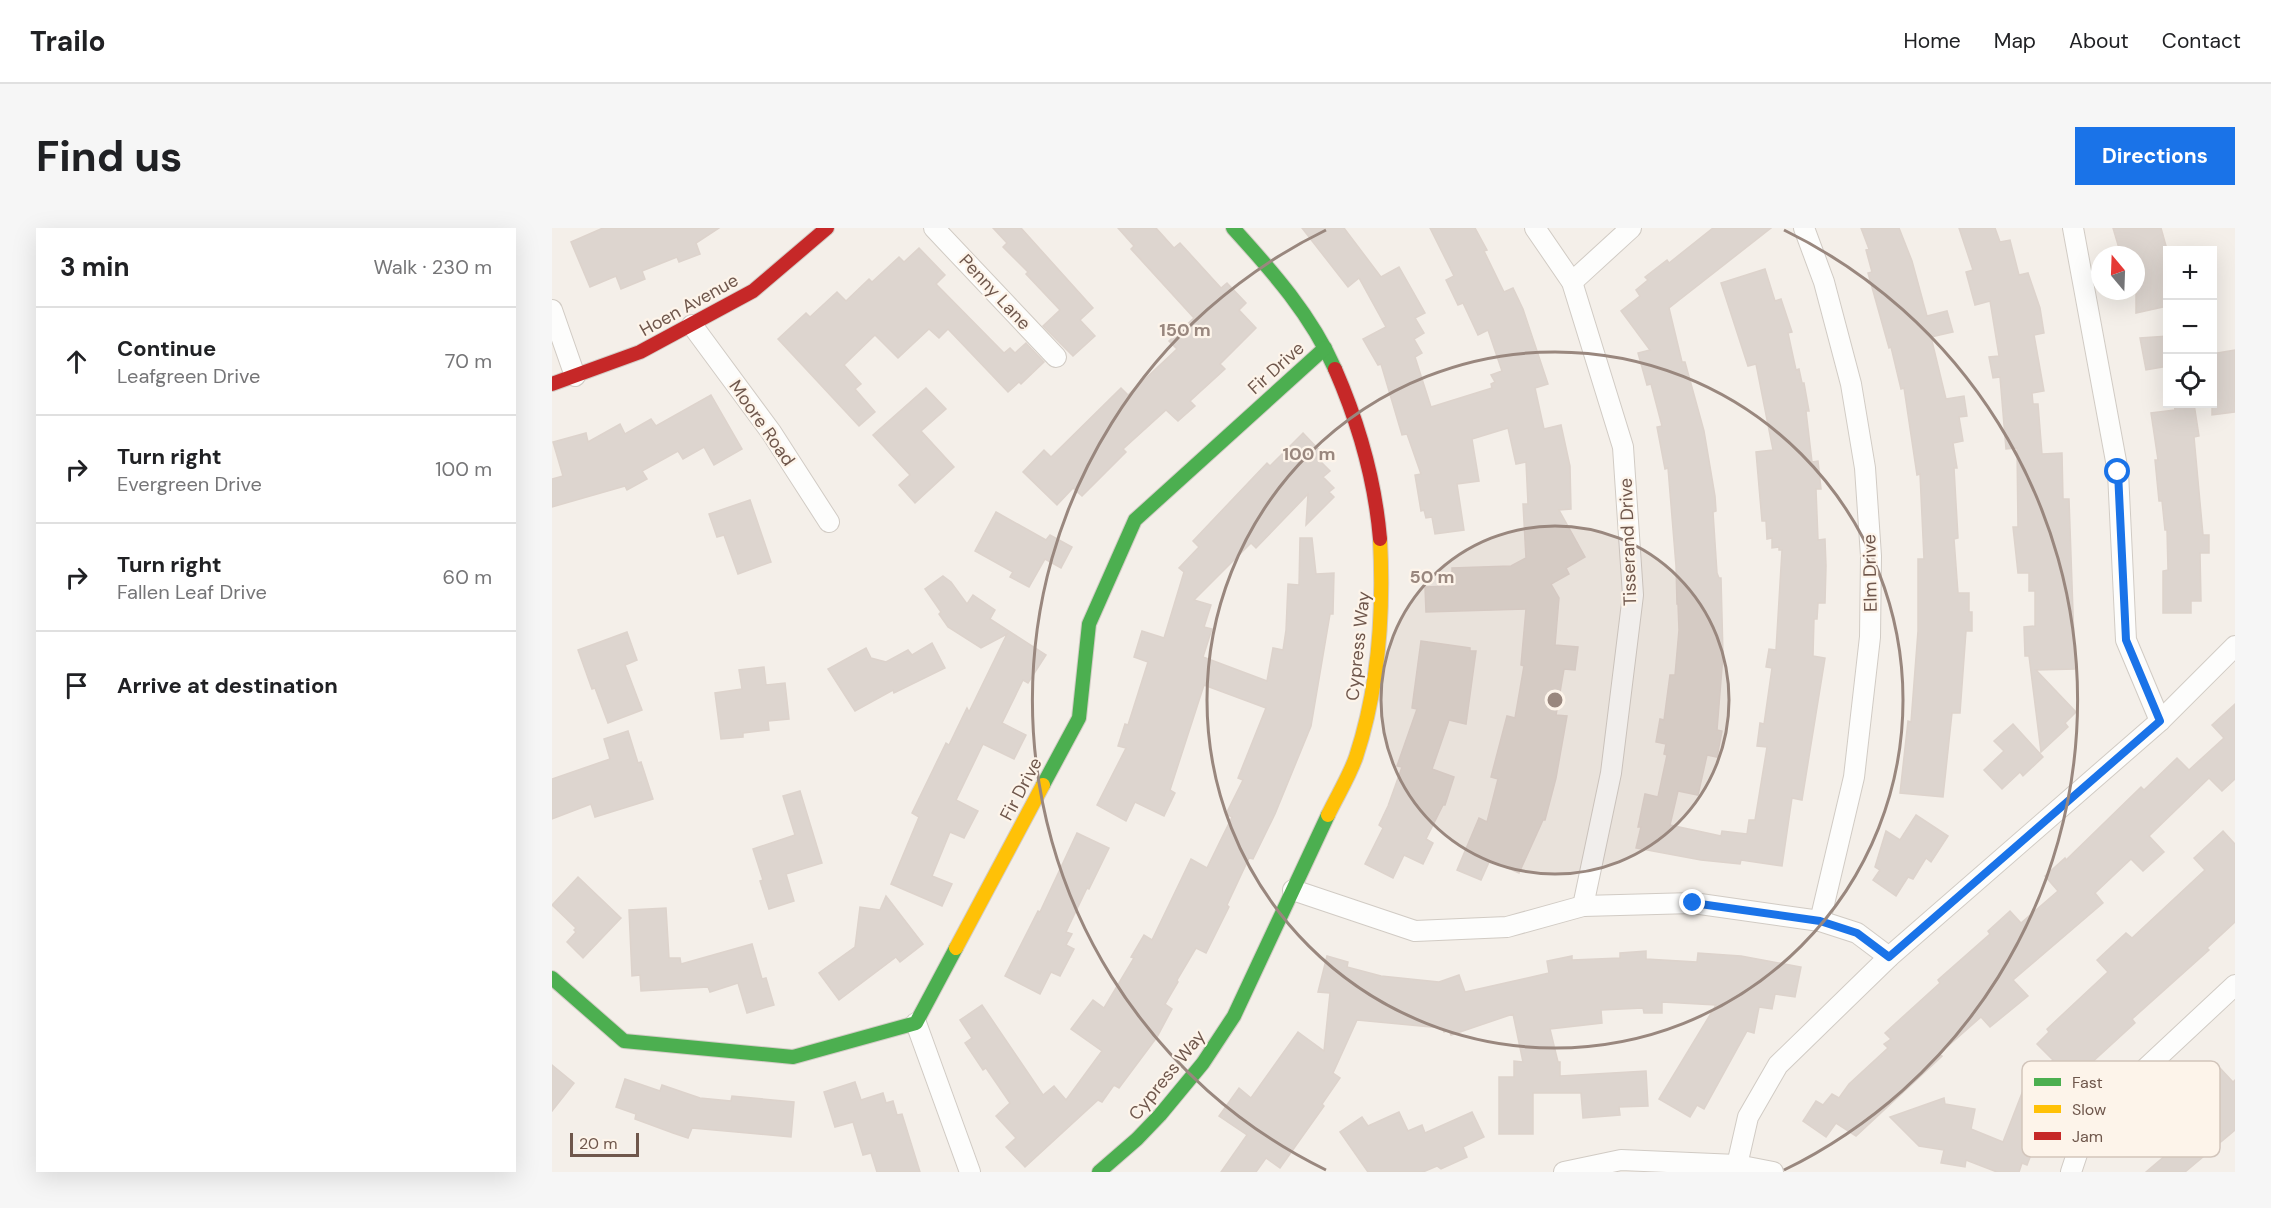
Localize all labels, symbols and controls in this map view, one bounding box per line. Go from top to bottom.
text: Trailo [30,23,106,60]
text: Home [1903,27,1961,55]
text: Map [1994,27,2036,55]
text: About [2069,27,2129,55]
text: Contact [2162,27,2241,55]
button: Directions [2075,127,2235,185]
text: Find us [36,129,182,184]
north arrow [2091,246,2145,300]
map controls [2163,246,2217,408]
button: + [2163,246,2217,300]
street label: Penny Lane [954,249,1036,335]
text: 3 min [60,250,129,284]
text: Walk · 230 m [373,254,492,280]
street label: Hoen Avenue [635,268,743,342]
button: − [2163,300,2217,354]
text: 150 m [1159,318,1211,342]
text: Continue [117,334,216,363]
street label: Fir Drive [1243,336,1309,400]
icon: ahead [60,345,93,378]
text: 70 m [445,348,492,374]
button: locate [2163,354,2217,408]
text: Leafgreen Drive [117,363,260,389]
street label: Moore Road [724,375,800,471]
text: Turn right [117,442,222,471]
text: 100 m [1282,442,1336,466]
icon: right [60,453,93,486]
text: 100 m [435,456,492,482]
route start [2104,458,2130,484]
text: Evergreen Drive [117,471,262,497]
street label: Tisserand Drive [1614,478,1642,606]
street label: Elm Drive [1857,534,1883,612]
text: Turn right [117,550,222,579]
icon: right [60,561,93,594]
text: 60 m [443,564,492,590]
text: 50 m [1409,565,1455,589]
text: Fallen Leaf Drive [117,579,267,605]
street label: Cypress Way [1340,590,1376,702]
icon: arrive [60,669,93,702]
text: Arrive at destination [117,671,338,700]
centre of rings [1545,690,1565,710]
street label: Fir Drive [994,753,1048,825]
route end [1679,889,1705,915]
street label: Cypress Way [1123,1025,1211,1125]
legend [2022,1061,2220,1157]
text: Fast [2072,1072,2103,1093]
text: Slow [2072,1099,2106,1120]
text: Jam [2072,1126,2103,1147]
scale bar [570,1130,639,1158]
text: 20 m [579,1133,618,1154]

